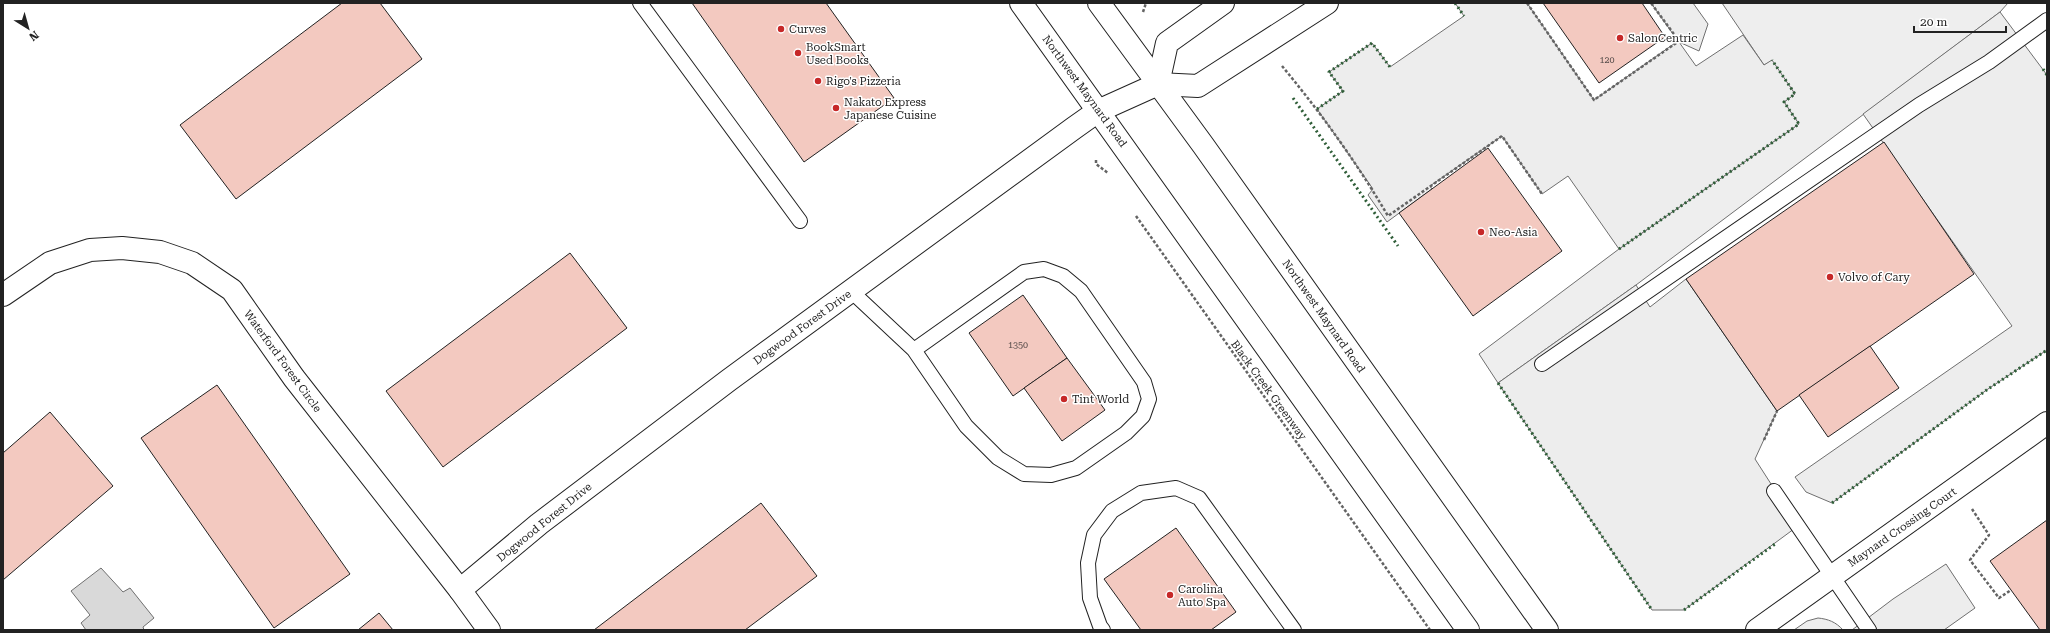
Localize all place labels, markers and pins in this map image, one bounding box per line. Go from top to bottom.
place label: Curves [789,23,826,36]
marker: Curves [776,24,786,34]
place label: SalonCentric [1628,32,1697,45]
marker: SalonCentric [1615,33,1625,43]
place label: BookSmart Used Books [806,41,869,67]
marker: BookSmart Used Books [793,48,803,58]
place label: Rigo's Pizzeria [826,75,901,88]
marker: Rigo's Pizzeria [813,76,823,86]
place label: Nakato Express Japanese Cuisine [844,96,936,122]
marker: Nakato Express Japanese Cuisine [831,103,841,113]
place label: Neo-Asia [1489,226,1537,239]
marker: Neo-Asia [1476,227,1486,237]
place label: Volvo of Cary [1838,271,1910,284]
marker: Volvo of Cary [1825,272,1835,282]
place label: Tint World [1072,393,1129,406]
marker: Tint World [1059,394,1069,404]
place label: Carolina Auto Spa [1178,583,1226,609]
marker: Carolina Auto Spa [1165,590,1175,600]

